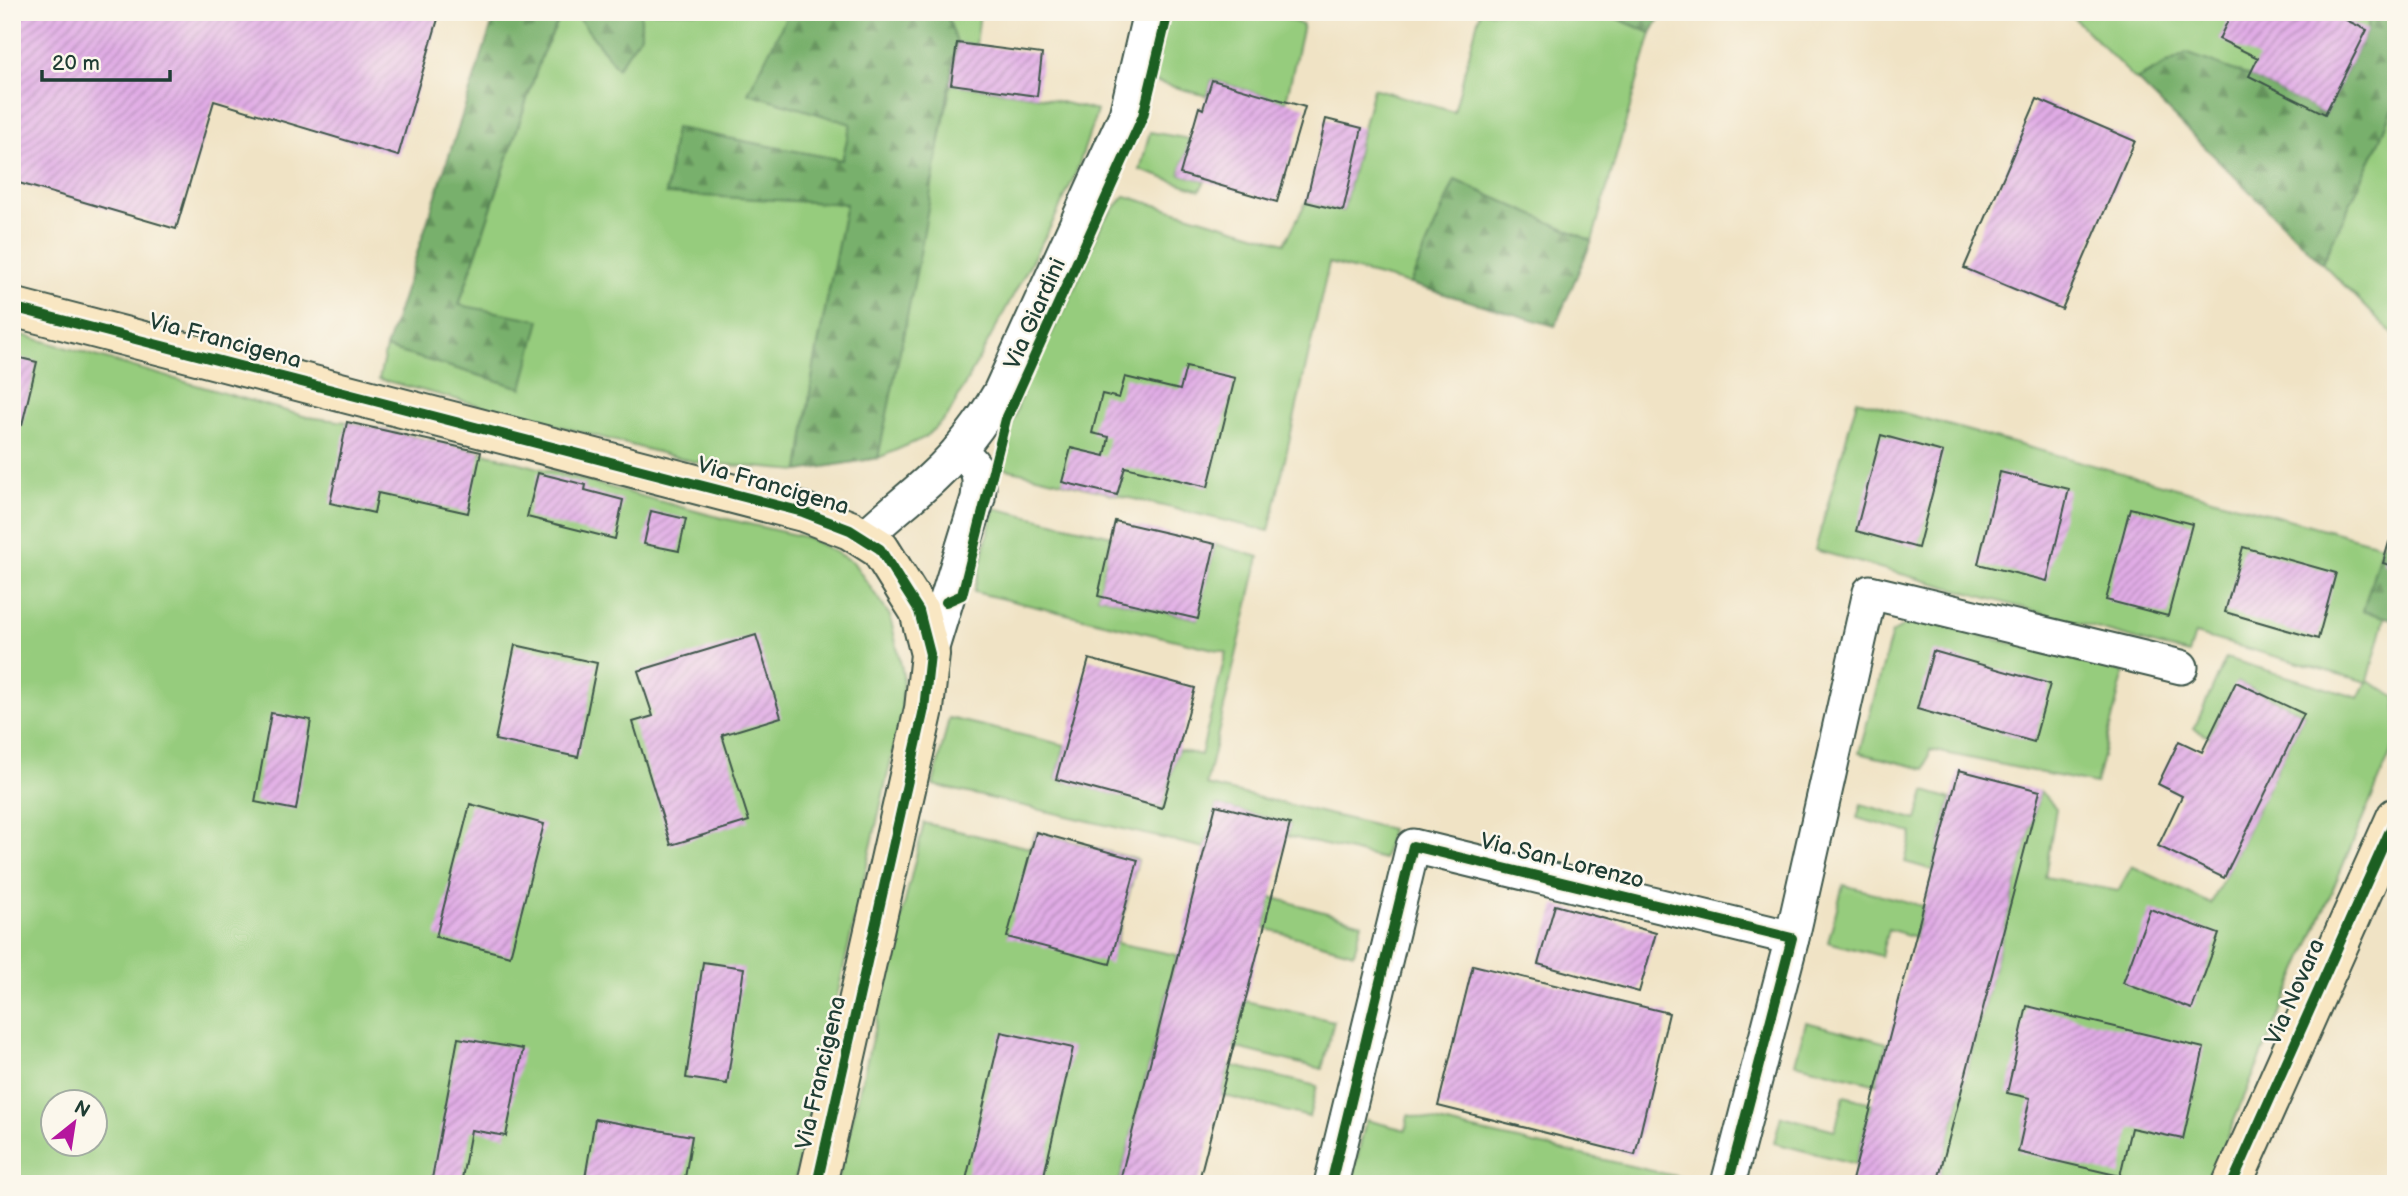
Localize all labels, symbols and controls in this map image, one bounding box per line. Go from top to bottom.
scale bar [42,38,170,82]
text: 20 m [52,51,100,76]
street label: Via Giardini [998,254,1072,374]
street label: Via Francigena [146,307,304,375]
street label: Via Francigena [694,451,852,521]
street label: Via San Lorenzo [1477,827,1647,895]
street label: Via Novara [2259,934,2331,1050]
street label: Via Francigena [790,993,852,1153]
north arrow [38,1088,108,1158]
text: N [70,1096,94,1123]

